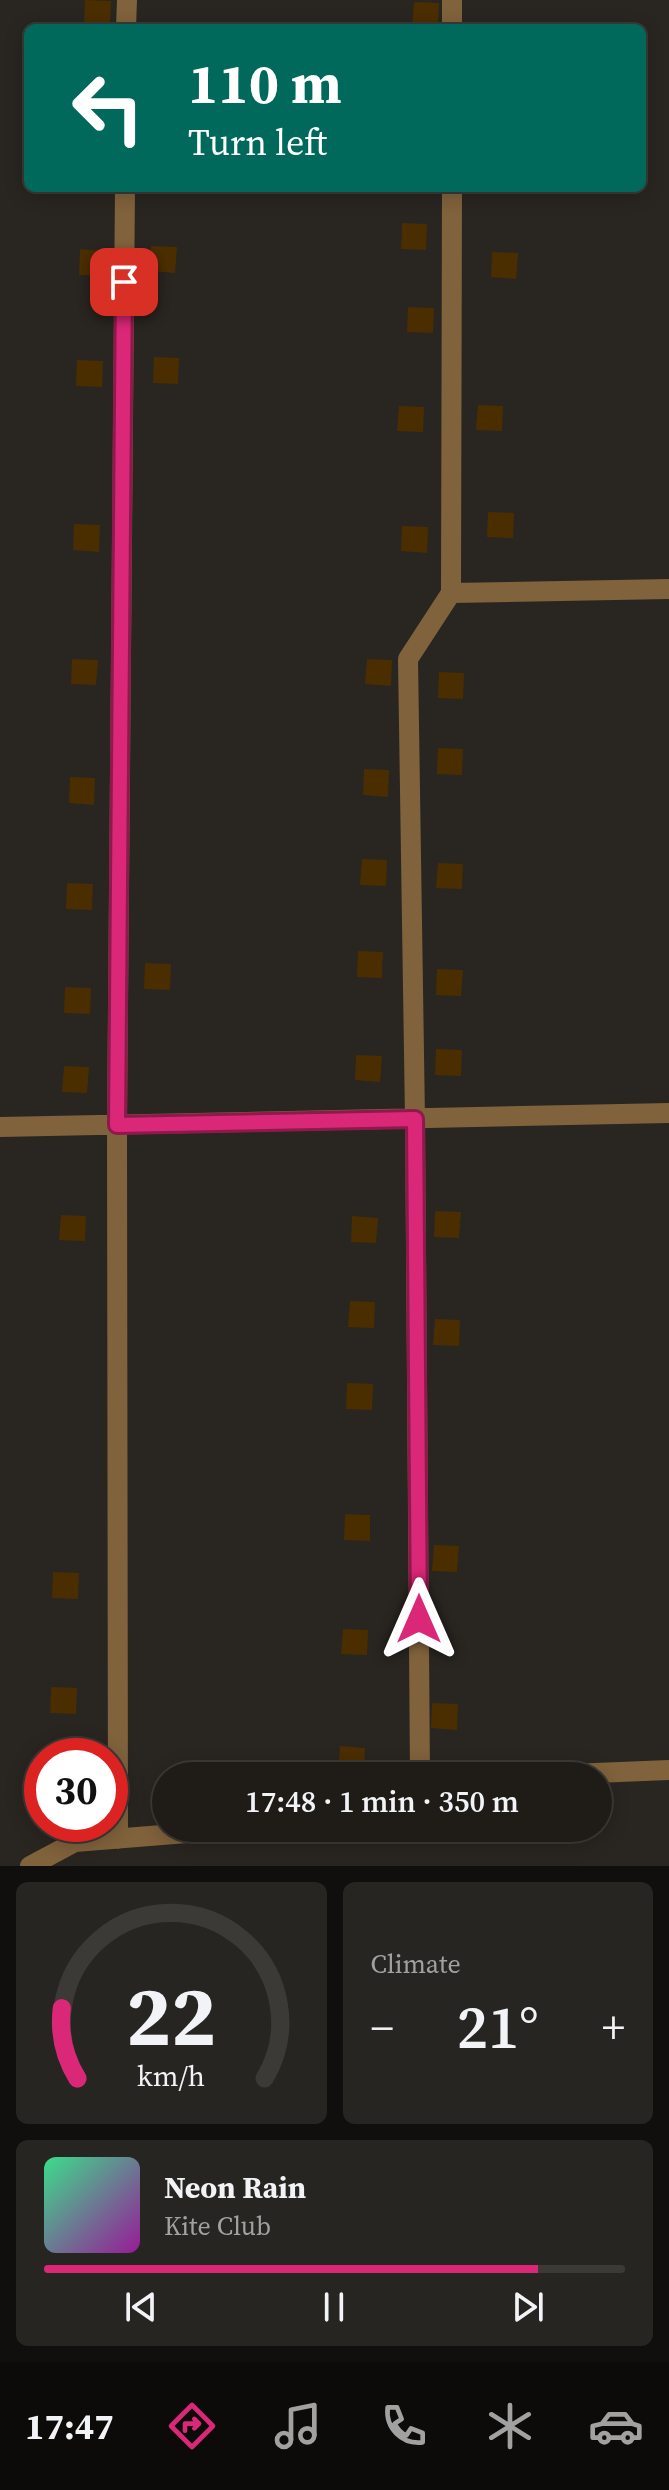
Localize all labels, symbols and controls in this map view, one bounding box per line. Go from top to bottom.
text: 110 m [188,45,342,122]
icon: left [56,56,160,160]
text: Turn left [188,118,327,167]
pin [90,248,158,316]
icon: arrive [102,260,146,304]
position arrow [377,1577,461,1661]
speed limit sign: 30 [24,1738,128,1842]
text: 17:48 · 1 min · 350 m [245,1781,519,1822]
text: Climate [371,1946,461,1982]
text: 22 [126,1959,216,2073]
text: 21° [457,1986,539,2068]
text: − [371,1997,394,2058]
text: + [602,1997,625,2058]
text: km/h [137,2056,205,2096]
text: Neon Rain [164,2167,306,2208]
text: Kite Club [164,2208,271,2244]
icon: previous [119,2285,163,2329]
icon: pause [312,2285,356,2329]
icon: next [506,2285,550,2329]
icon: directions [164,2398,220,2454]
icon: music [270,2398,326,2454]
icon: phone [376,2398,432,2454]
icon: climate [482,2398,538,2454]
icon: car [588,2398,644,2454]
text: 17:47 [25,2402,114,2451]

